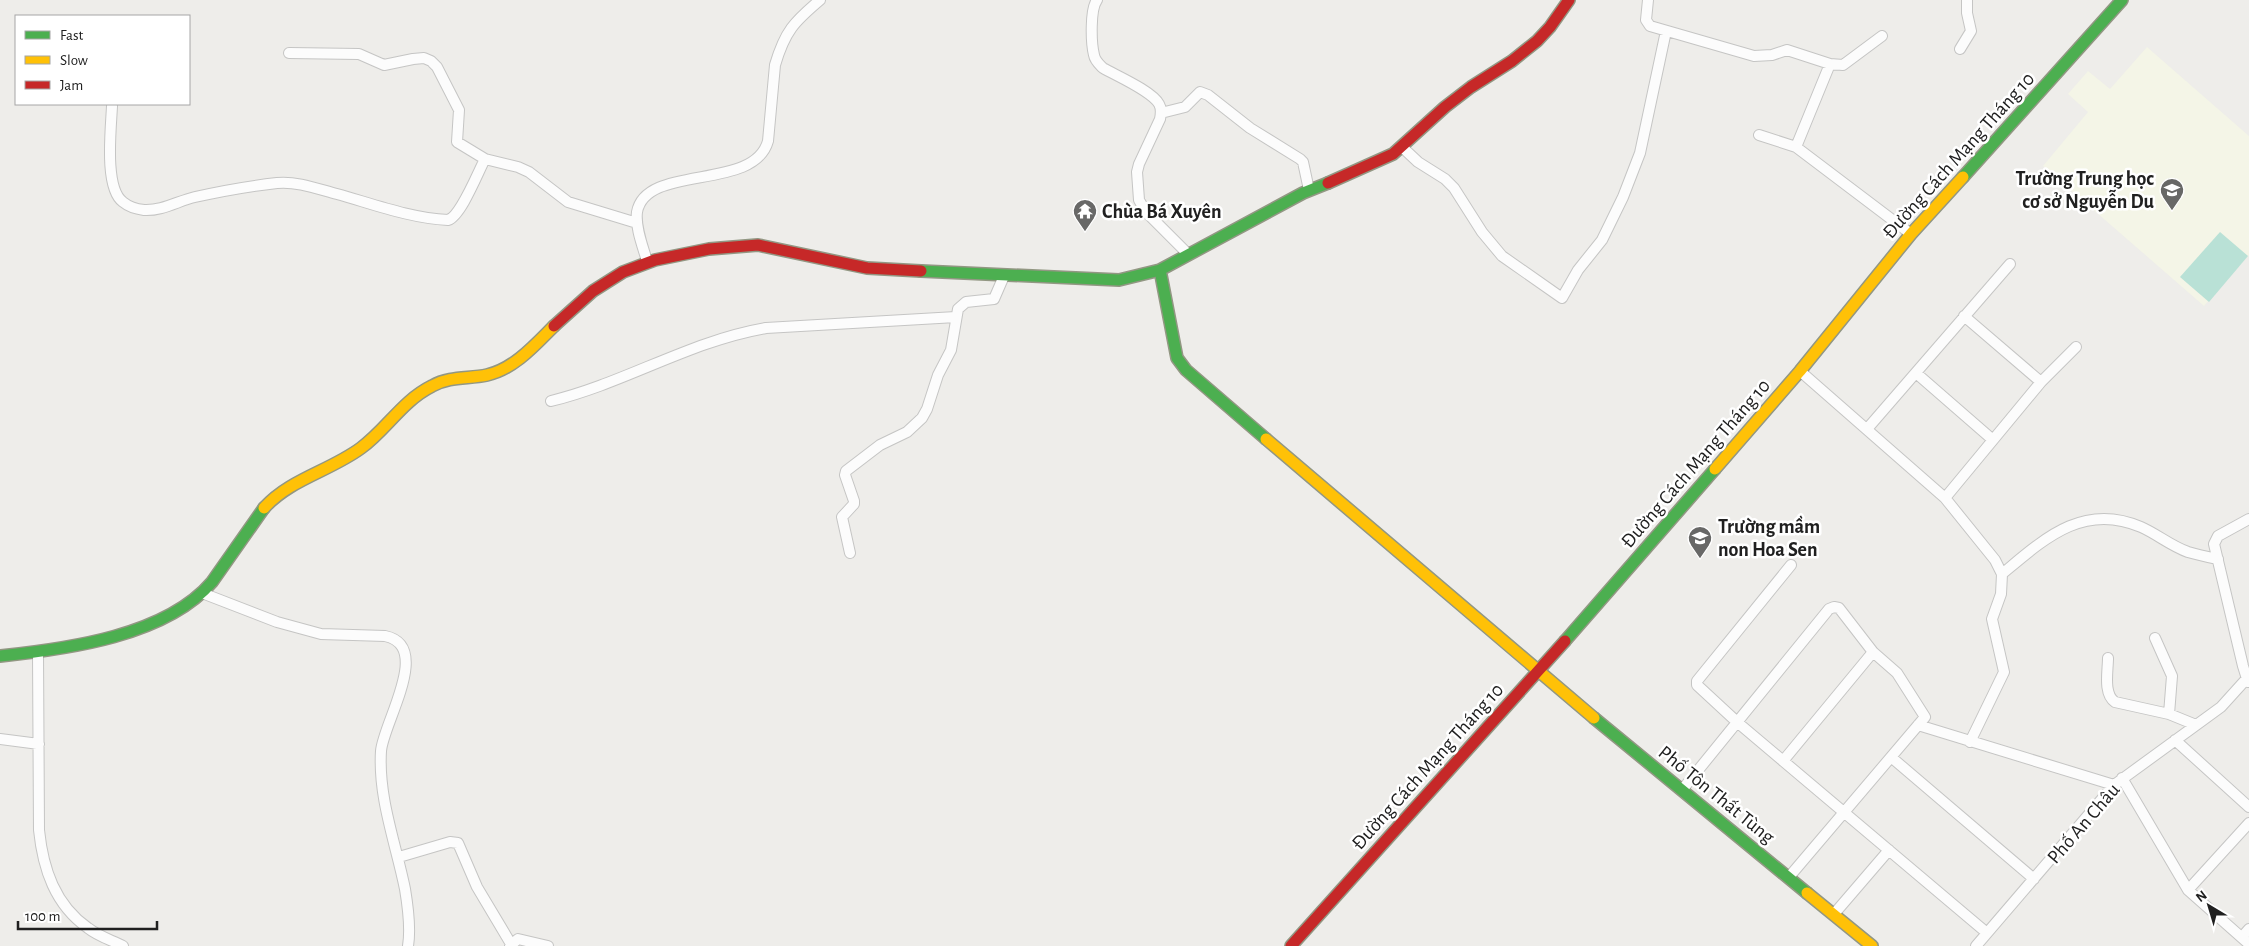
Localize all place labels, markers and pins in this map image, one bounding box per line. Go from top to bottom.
place label: Trường Trung học cơ sở Nguyễn Du [2015,169,2155,212]
school or university icon: Trường Trung học cơ sở Nguyễn Du [2159,177,2185,211]
temple icon: Chùa Bá Xuyên [1072,198,1098,232]
place label: Chùa Bá Xuyên [1102,202,1222,222]
place label: Trường mầm non Hoa Sen [1718,515,1820,560]
school or university icon: Trường mầm non Hoa Sen [1687,525,1713,559]

